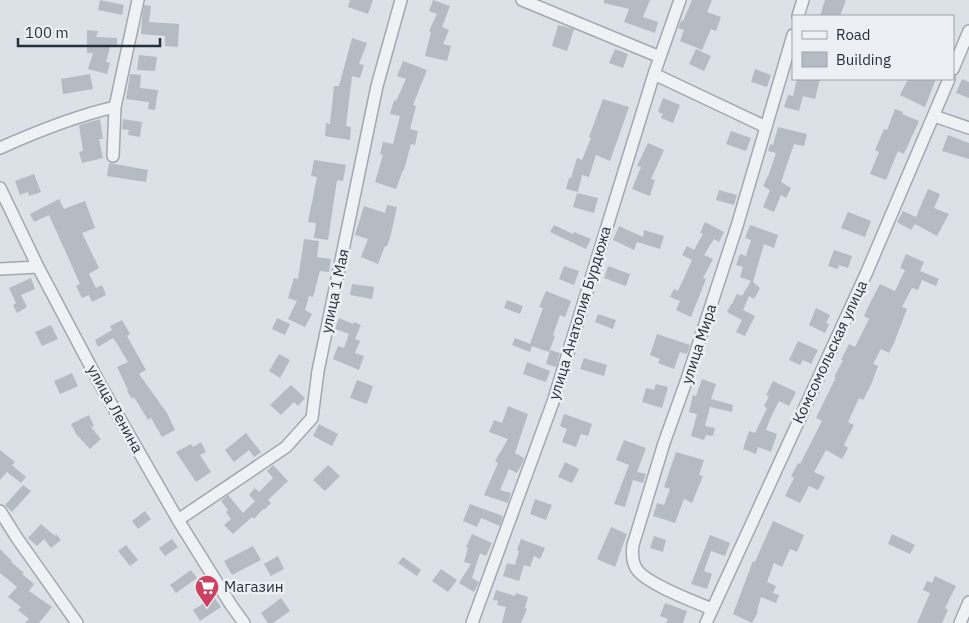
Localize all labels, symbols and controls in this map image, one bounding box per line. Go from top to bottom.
scale bar [18,15,160,47]
legend [792,15,954,80]
text: 100 m [25,23,69,42]
text: Road [836,25,871,44]
text: Building [836,50,891,69]
street label: улица Анатолия Бурдюжа [544,224,615,402]
street label: улица 1 Мая [316,247,353,335]
street label: Комсомольская улица [788,277,871,427]
street label: улица Мира [677,302,720,386]
street label: улица Ленина [83,361,148,456]
supermarket icon: Магазин [194,574,220,608]
place label: Магазин [224,577,284,596]

